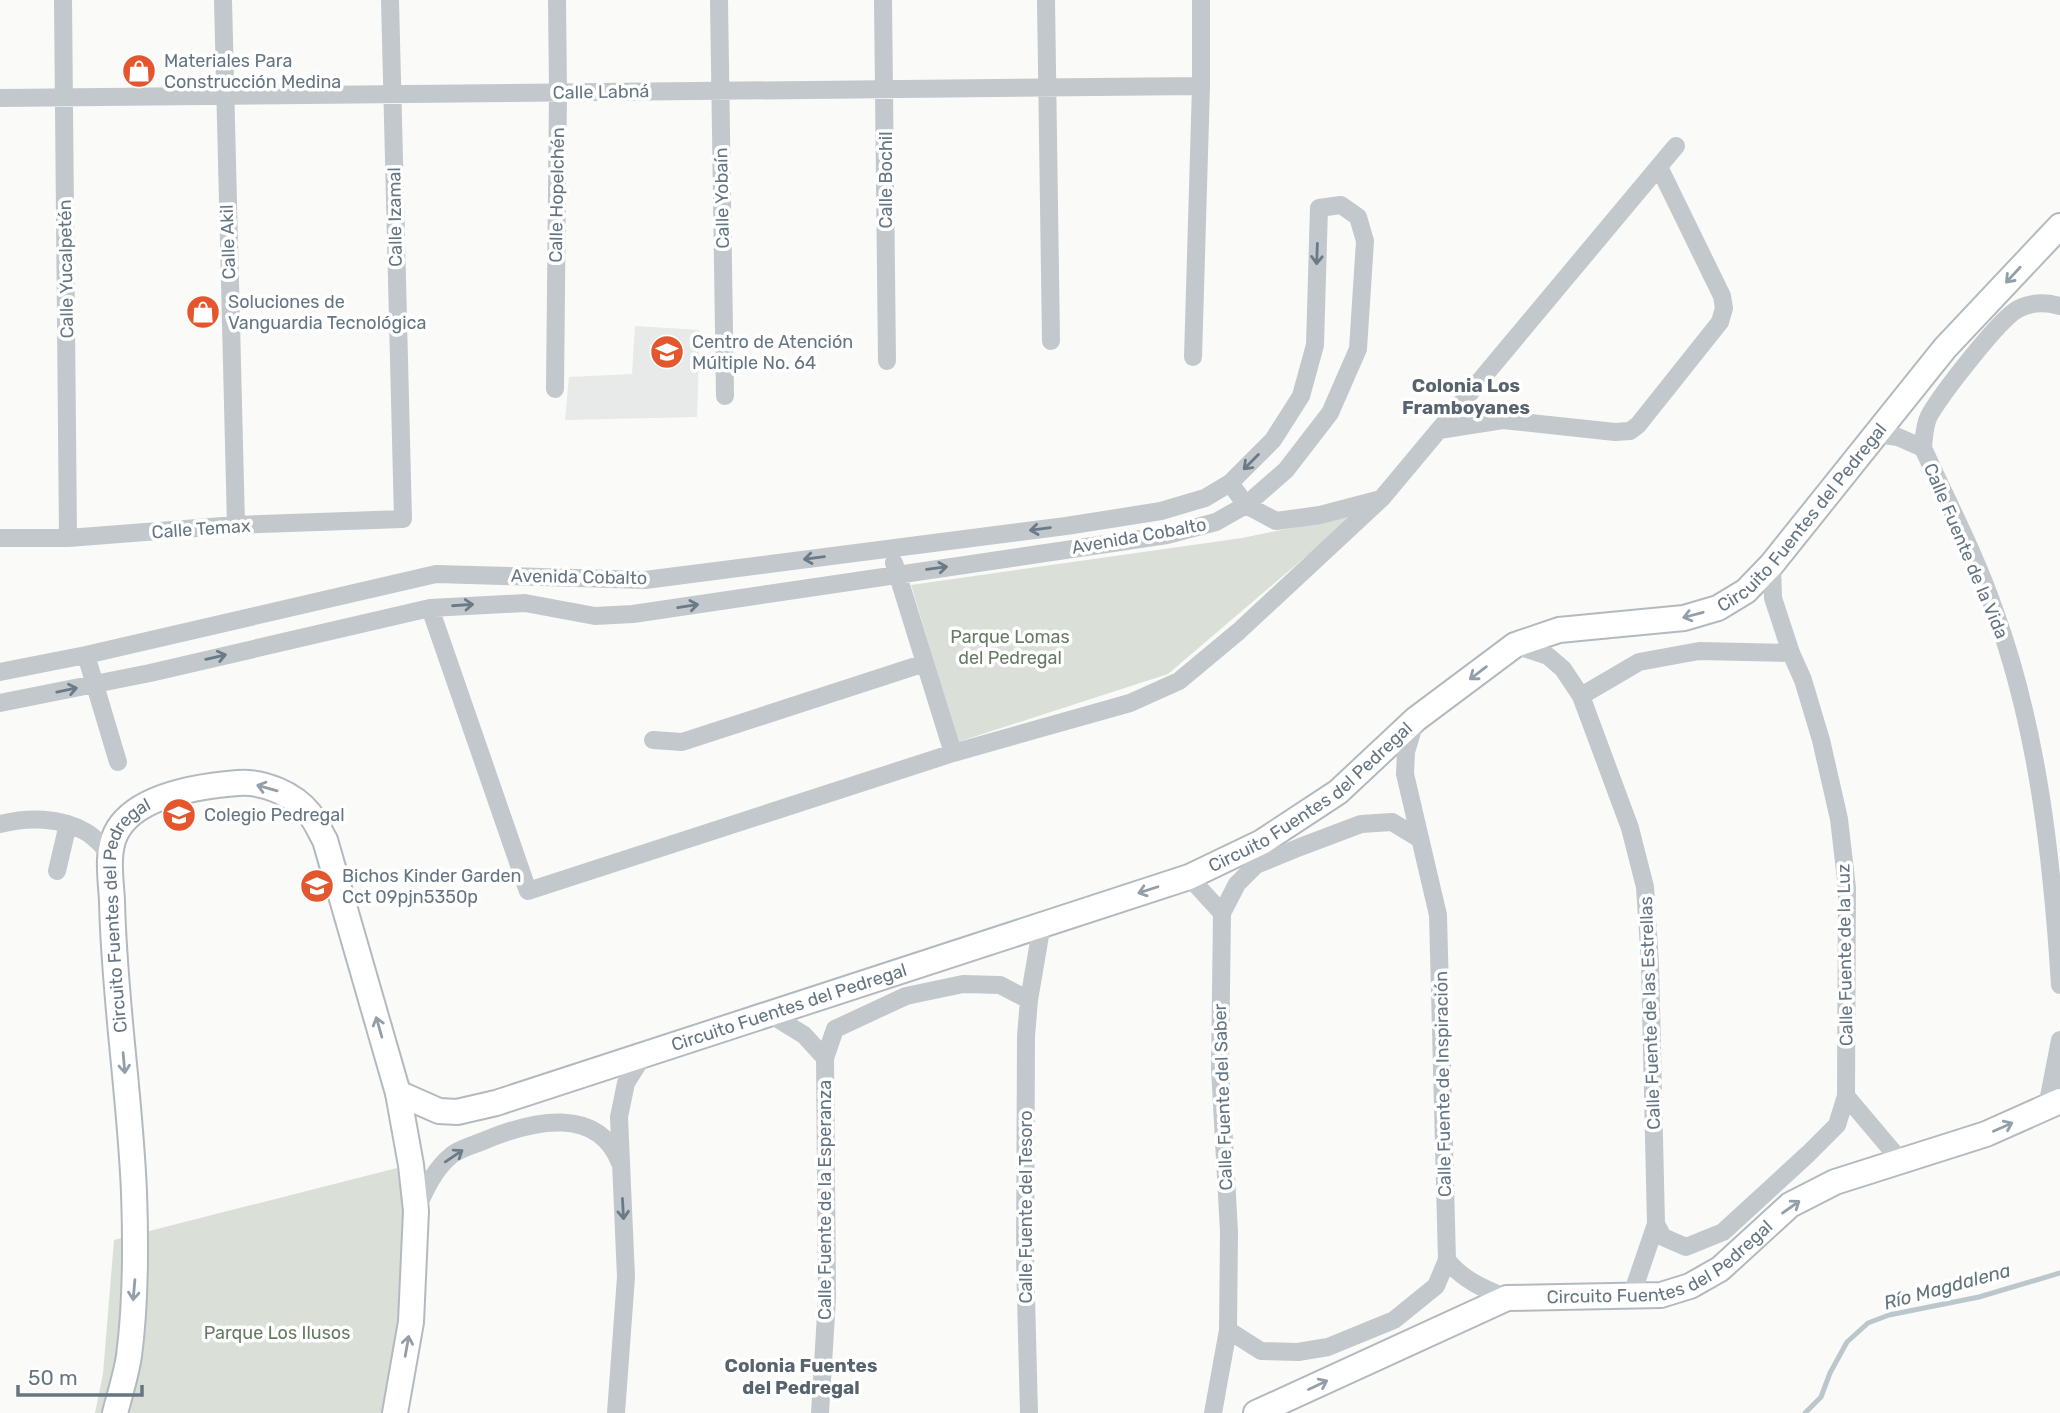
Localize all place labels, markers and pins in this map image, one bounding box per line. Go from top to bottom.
place label: Materiales Para Construcción Medina [164,50,341,93]
shop icon: Materiales Para Construcción Medina [120,52,158,90]
place label: Soluciones de Vanguardia Tecnológica [228,291,426,334]
shop icon: Soluciones de Vanguardia Tecnológica [184,293,222,331]
place label: Centro de Atención Múltiple No. 64 [692,331,853,374]
school or university icon: Centro de Atención Múltiple No. 64 [648,333,686,371]
school or university icon: Colegio Pedregal [160,796,198,834]
place label: Colegio Pedregal [204,804,345,826]
place label: Bichos Kinder Garden Cct 09pjn5350p [342,865,521,908]
school or university icon: Bichos Kinder Garden Cct 09pjn5350p [298,867,336,905]

